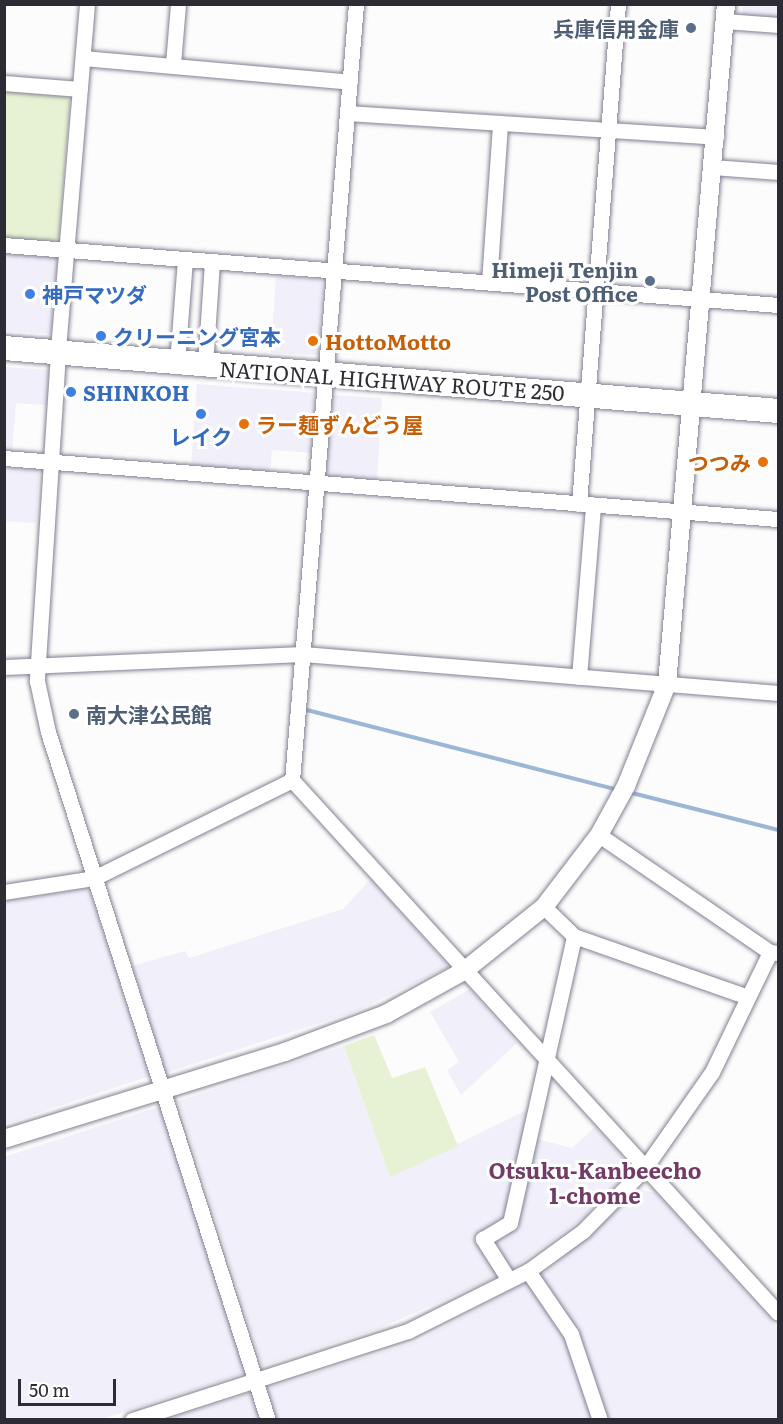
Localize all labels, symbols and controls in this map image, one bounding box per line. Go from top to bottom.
place label: 兵庫信用金庫 [553,15,679,41]
marker: 兵庫信用金庫 [684,21,698,35]
place label: Himeji Tenjin Post Office [491,256,638,306]
marker: Himeji Tenjin Post Office [643,274,657,288]
place label: 神戸マツダ [42,281,147,307]
marker: 神戸マツダ [23,287,37,301]
place label: クリーニング宮本 [113,323,281,349]
place label: HottoMotto [325,328,451,354]
marker: クリーニング宮本 [94,329,108,343]
marker: HottoMotto [306,334,320,348]
street label: NATIONAL HIGHWAY ROUTE 250 [219,355,565,405]
place label: SHINKOH [83,379,190,405]
marker: SHINKOH [64,385,78,399]
marker: レイク [194,407,208,421]
place label: ラー麺ずんどう屋 [256,411,424,437]
marker: ラー麺ずんどう屋 [237,417,251,431]
place label: レイク [170,423,232,449]
place label: つつみ [688,449,751,475]
marker: つつみ [756,455,770,469]
place label: 南大津公民館 [86,701,212,727]
marker: 南大津公民館 [67,707,81,721]
district label: Otsuku-Kanbeecho 1-chome [488,1156,702,1208]
scale bar [21,1367,118,1405]
text: 50 m [29,1376,70,1403]

